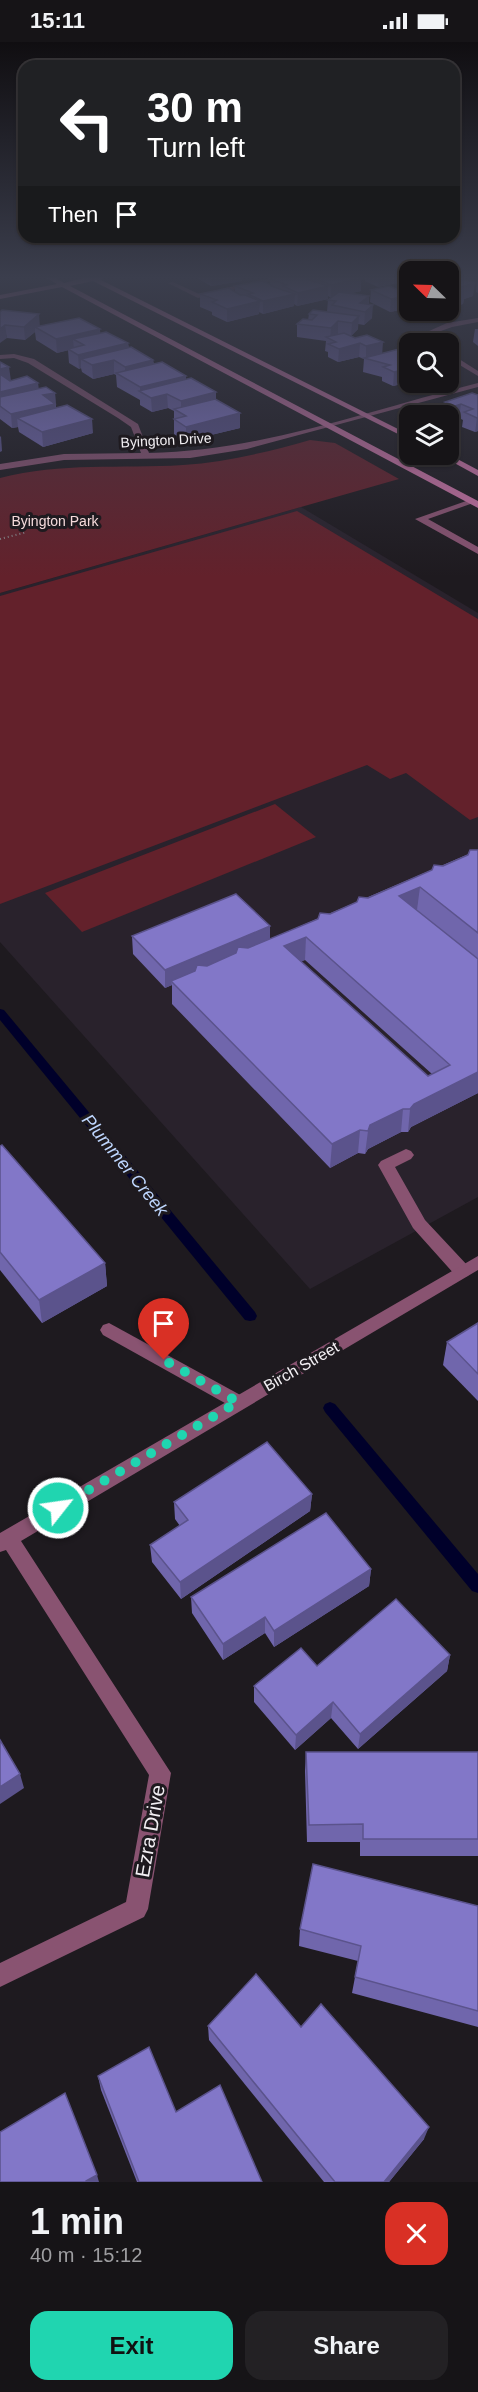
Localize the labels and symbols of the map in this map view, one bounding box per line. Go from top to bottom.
north arrow [399,261,459,321]
street label: Byington Drive [120,430,212,450]
park label: Byington Park [11,513,100,529]
water label: Plummer Creek [78,1110,173,1221]
pin [138,1298,189,1360]
street label: Birch Street [261,1338,342,1395]
position arrow [26,1476,90,1540]
street label: Ezra Drive [131,1783,169,1879]

